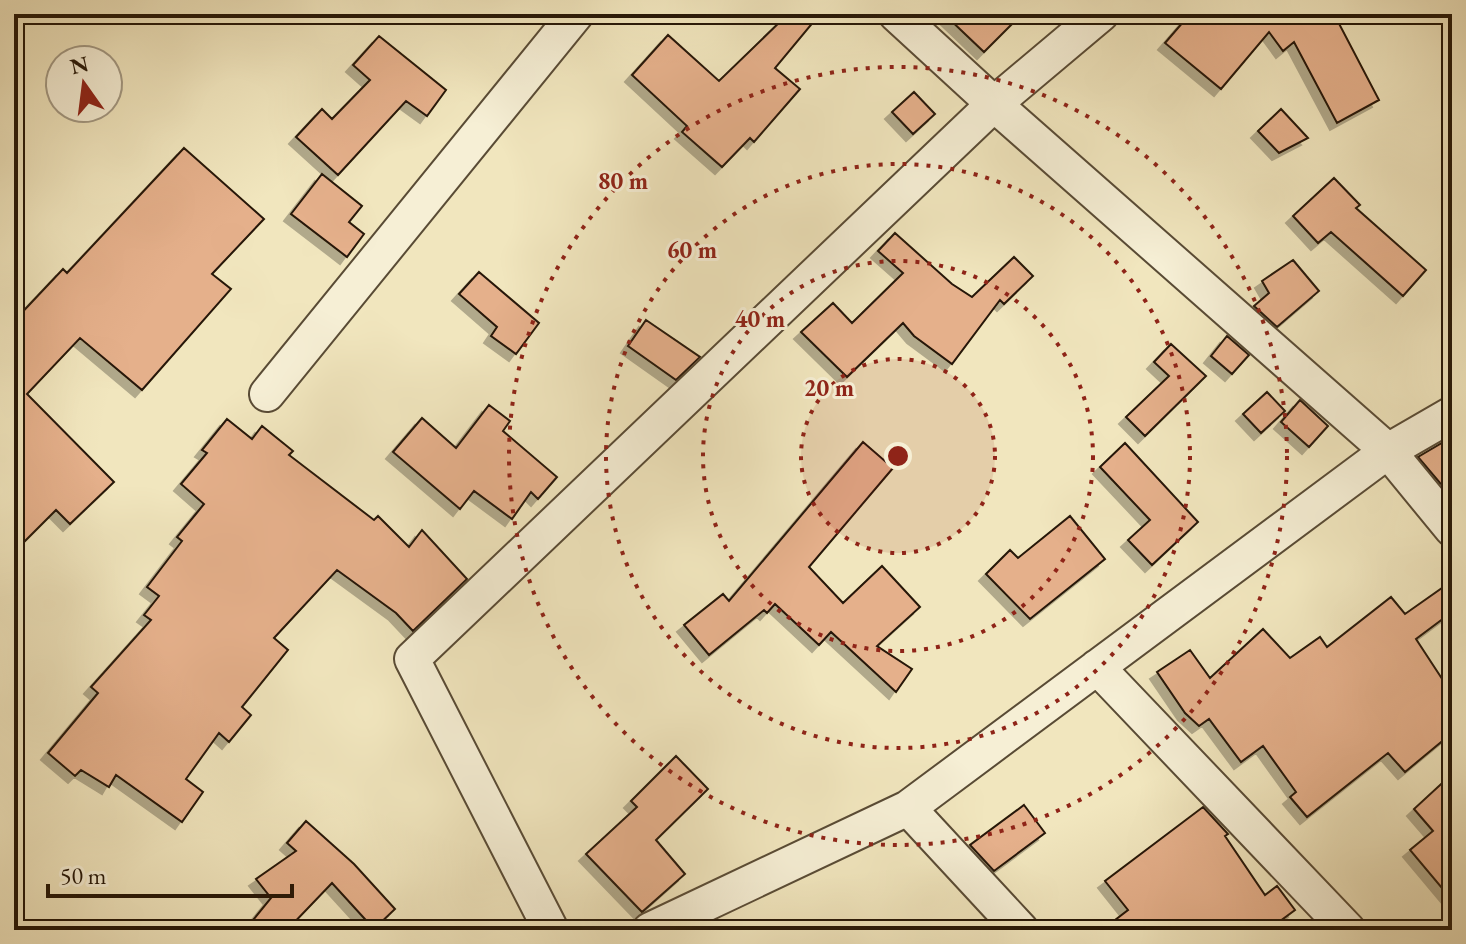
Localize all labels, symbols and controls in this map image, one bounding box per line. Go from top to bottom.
north arrow [44,44,124,124]
text: N [67,49,92,81]
text: 80 m [598,165,648,196]
text: 60 m [667,234,717,265]
text: 40 m [735,303,785,334]
text: 20 m [804,372,854,403]
centre of rings [884,442,912,470]
scale bar [48,848,292,898]
text: 50 m [60,860,107,891]

